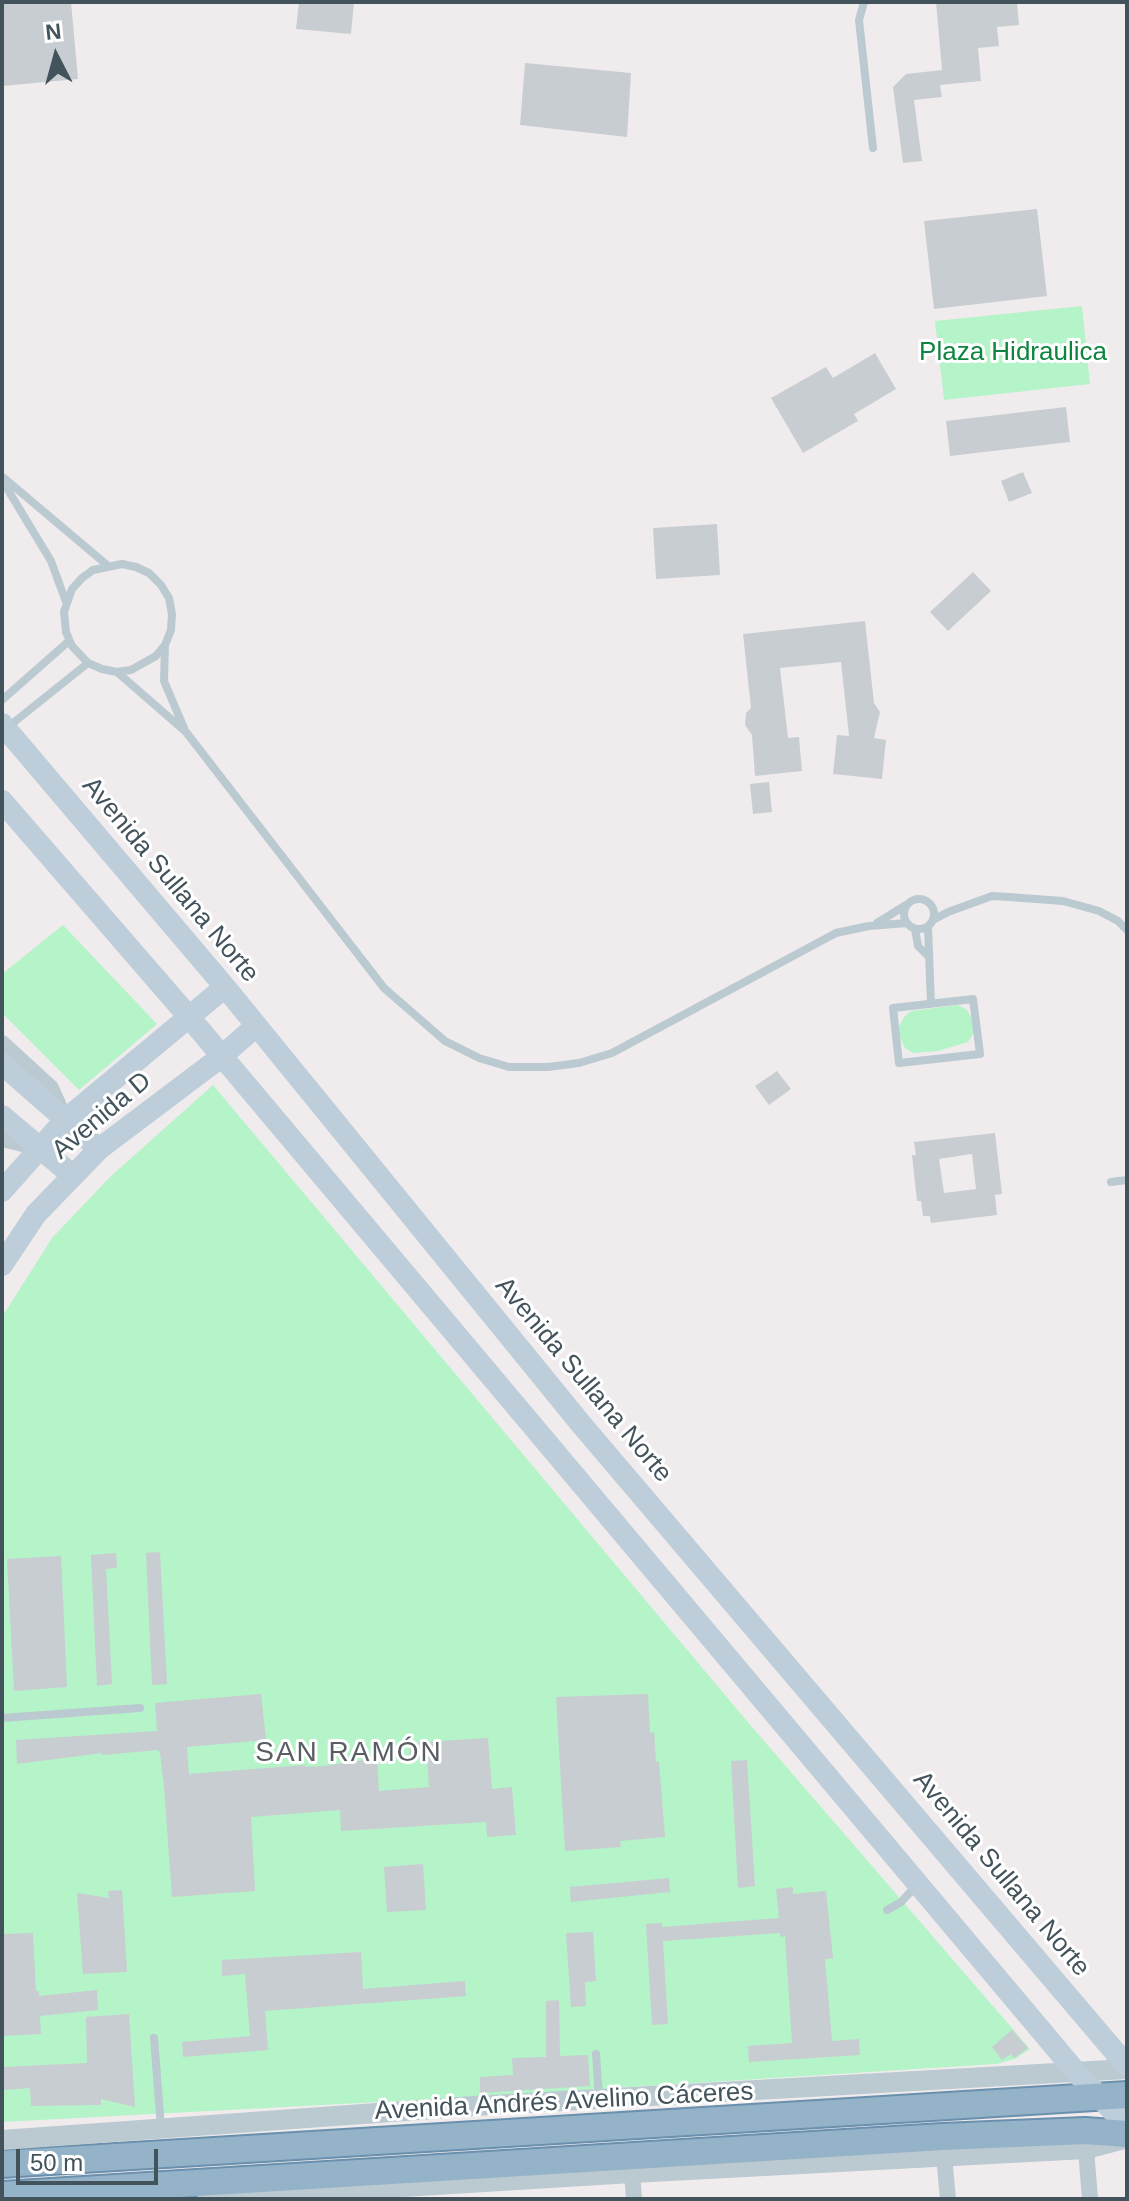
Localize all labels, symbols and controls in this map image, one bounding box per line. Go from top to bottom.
north arrow [16,16,96,96]
text: N [44,18,63,45]
park label: Plaza Hidraulica [919,337,1107,369]
street label: Avenida Sullana Norte [75,771,265,989]
street label: Avenida D [46,1066,158,1166]
street label: Avenida Sullana Norte [488,1271,678,1489]
district label: SAN RAMÓN [255,1736,443,1770]
street label: Avenida Sullana Norte [906,1765,1096,1983]
street label: Avenida Andrés Avelino Cáceres [374,2076,754,2128]
scale bar [20,2133,162,2183]
text: 50 m [30,2149,83,2176]

